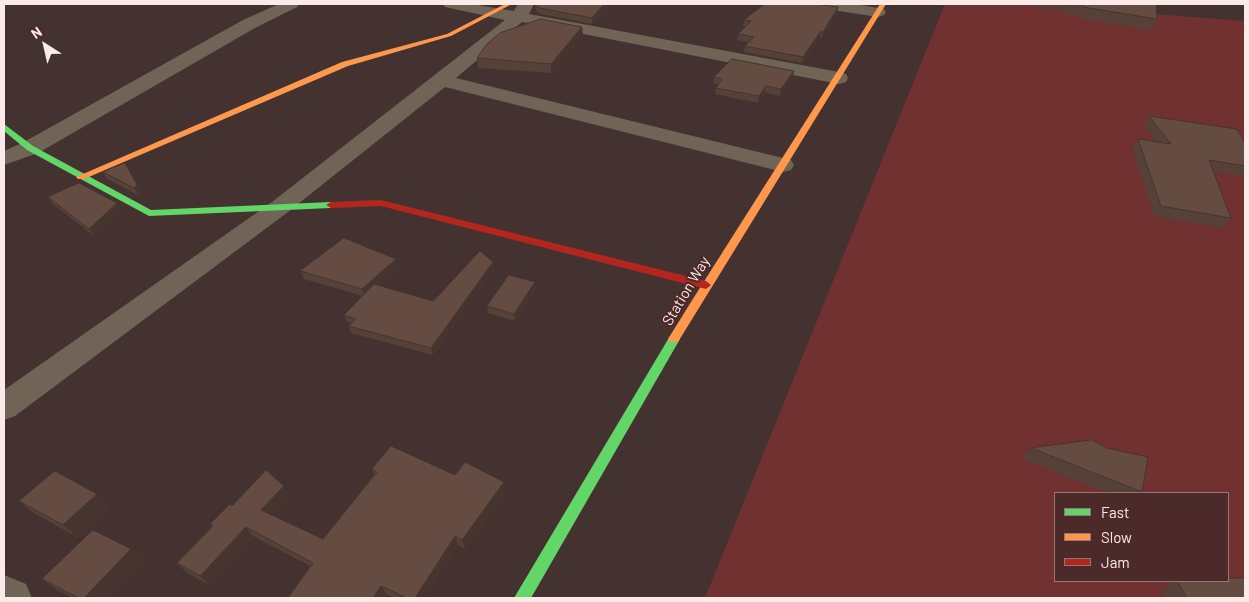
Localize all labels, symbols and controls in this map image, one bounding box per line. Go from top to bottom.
north arrow [20,20,70,70]
text: N [27,23,45,42]
street label: Station Way [658,253,714,329]
legend [1054,492,1229,582]
text: Fast [1101,503,1129,521]
text: Slow [1101,528,1132,546]
text: Jam [1101,553,1130,571]

